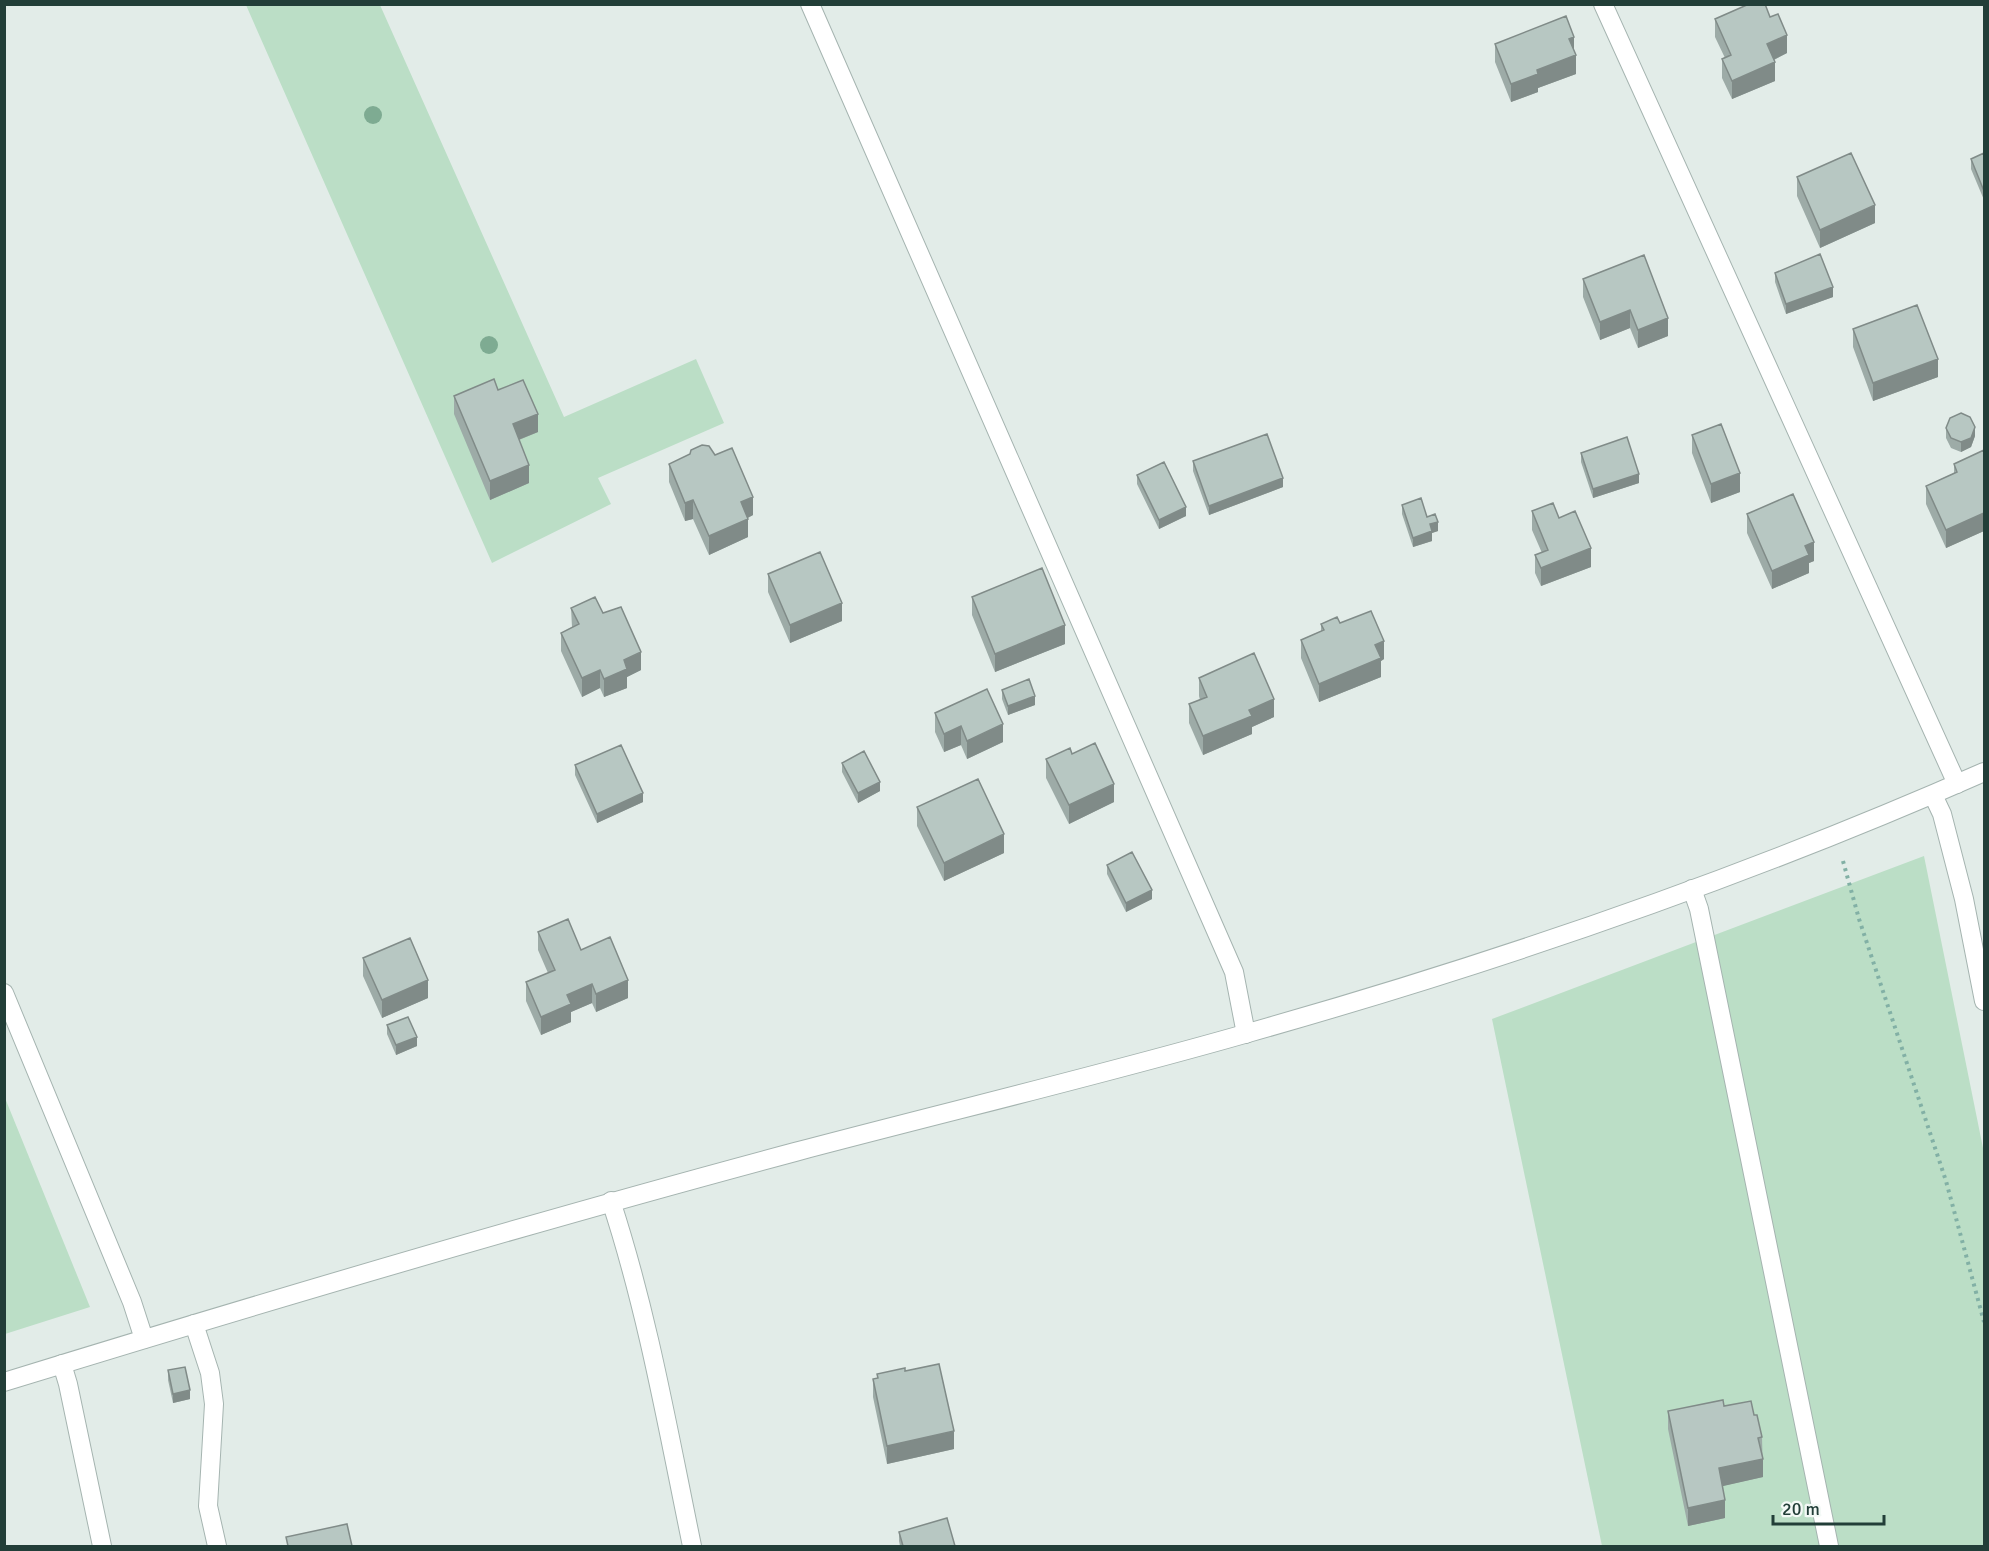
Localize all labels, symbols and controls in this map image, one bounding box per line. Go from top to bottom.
scale bar [1773,1488,1884,1526]
text: 20 m [1782,1498,1820,1520]

